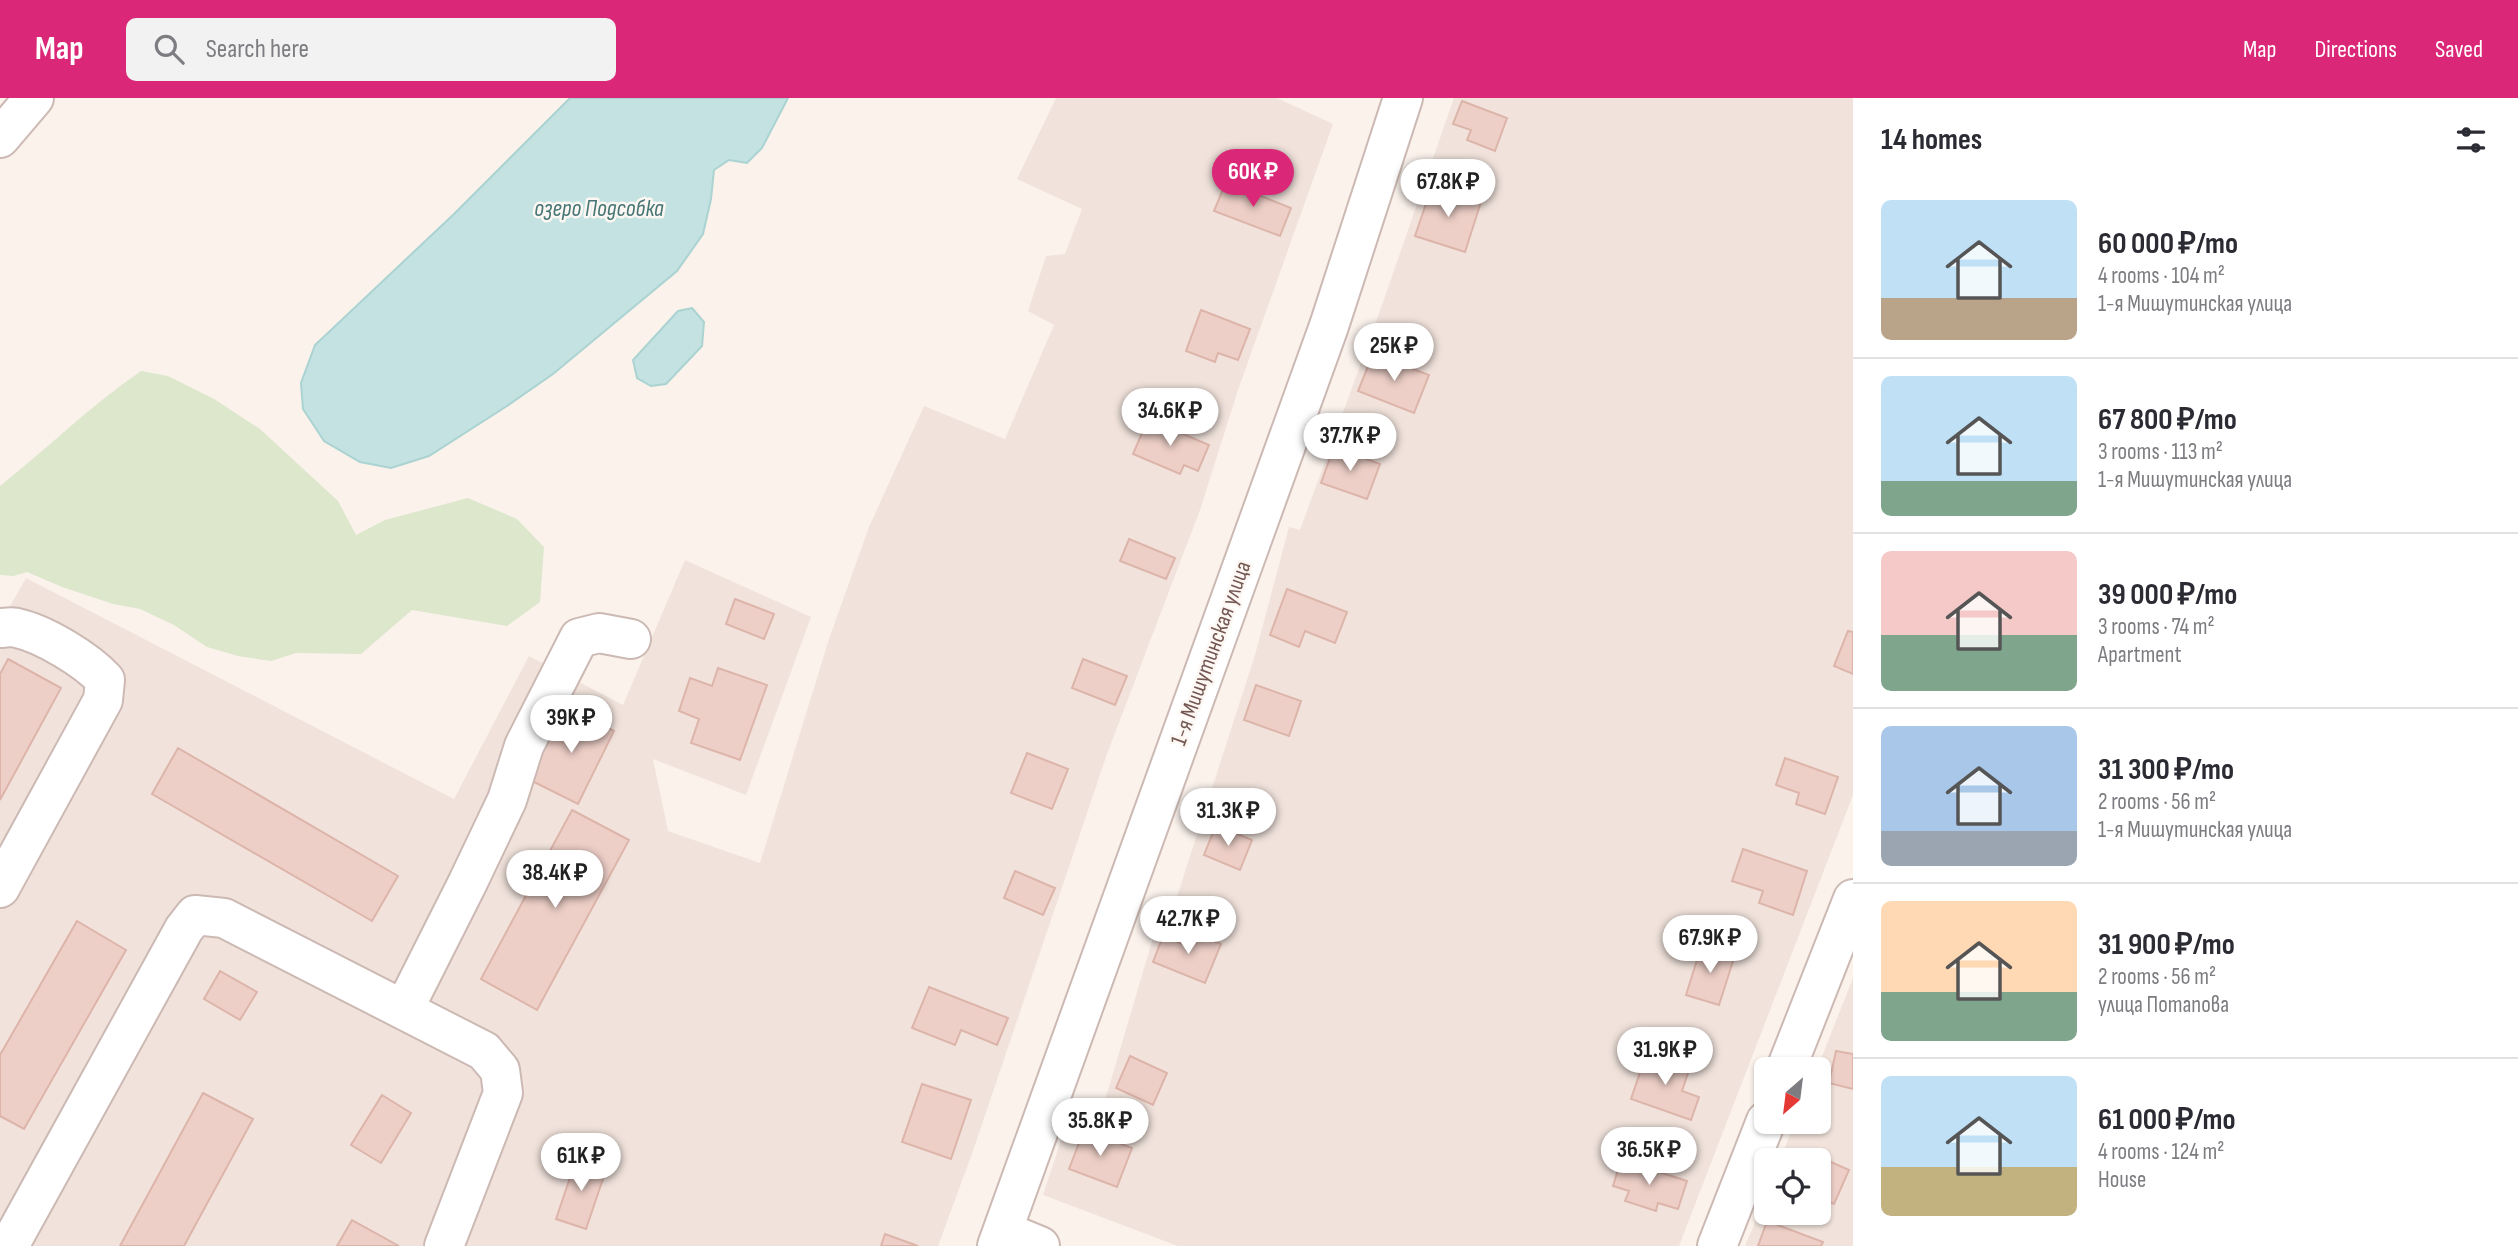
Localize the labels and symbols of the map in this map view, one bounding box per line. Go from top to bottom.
pin: 60K ₽ [1204,150,1302,209]
pin: 67.8K ₽ [1383,159,1513,219]
water label: озеро Подсобка [534,194,664,223]
pin: 25K ₽ [1345,324,1443,383]
pin: 34.6K ₽ [1105,388,1235,448]
pin: 37.7K ₽ [1285,414,1415,473]
street label: 1-я Мишутинская улица [1165,557,1257,749]
pin: 39K ₽ [522,696,620,755]
pin: 31.3K ₽ [1163,788,1293,848]
pin: 38.4K ₽ [490,850,620,910]
pin: 42.7K ₽ [1123,896,1253,956]
pin: 67.9K ₽ [1645,916,1775,975]
pin: 31.9K ₽ [1600,1028,1730,1087]
north arrow [1754,1057,1830,1134]
pin: 35.8K ₽ [1035,1098,1165,1158]
pin: 36.5K ₽ [1584,1128,1714,1187]
pin: 61K ₽ [532,1134,630,1193]

